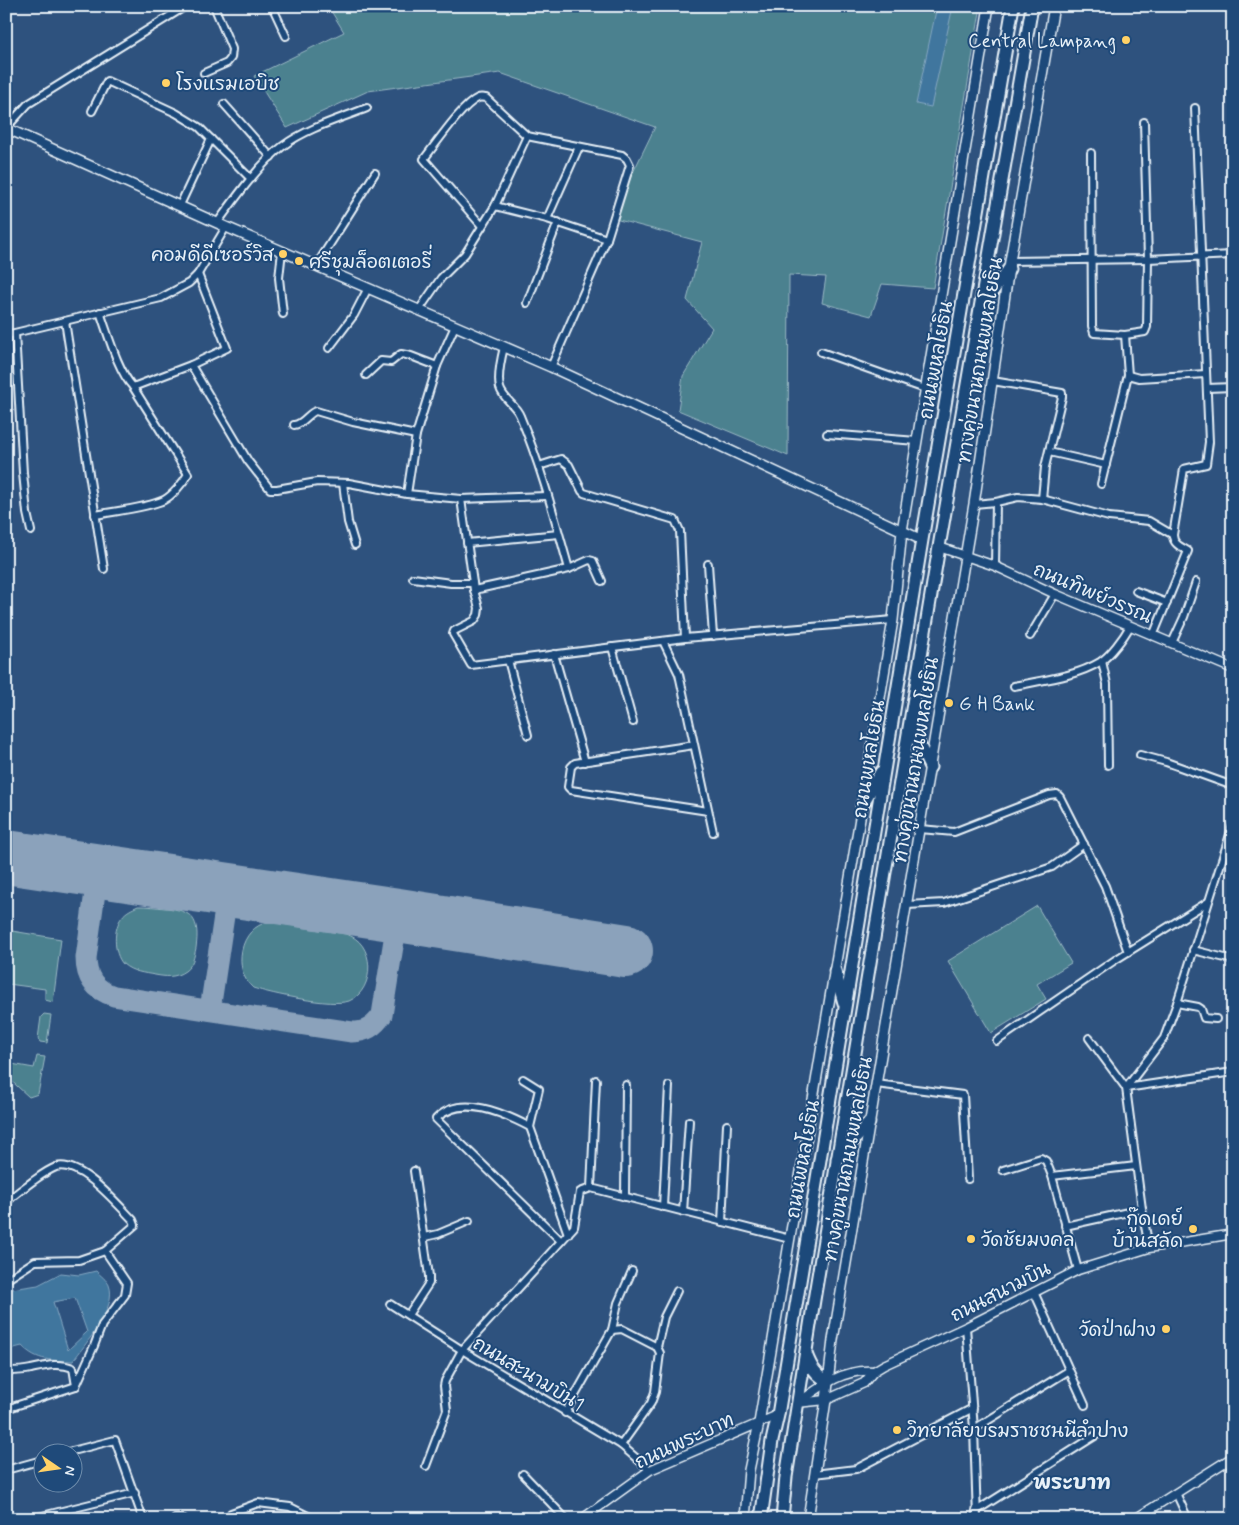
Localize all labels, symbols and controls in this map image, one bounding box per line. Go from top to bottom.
place label: Central Lampang [968,29,1116,55]
marker: Central Lampang [1120,34,1132,46]
place label: โรงแรมเอบิช [176,71,280,97]
marker: โรงแรมเอบิช [160,77,172,89]
place label: คอมดีดีเซอร์วิส [151,242,275,268]
place label: ศรีชุมล็อตเตอรี่ [309,244,432,276]
marker: คอมดีดีเซอร์วิส [277,248,289,260]
marker: ศรีชุมล็อตเตอรี่ [293,255,305,267]
street label: ทางคู่ขนานถนนพหลโยธิน [951,255,1010,465]
street label: ถนนพหลโยธิน [913,299,959,421]
street label: ถนนทิพย์วรรณ [1029,556,1156,630]
street label: ทางคู่ขนานถนนพหลโยธิน [887,655,946,865]
place label: G H Bank [959,692,1035,717]
marker: G H Bank [943,697,955,709]
street label: ถนนพหลโยธิน [847,698,891,820]
street label: ทางคู่ขนานถนนพหลโยธิน [817,1054,880,1264]
street label: ถนนพหลโยธิน [780,1098,826,1220]
place label: กู๊ดเดย์ บ้านสลัด [1112,1206,1183,1254]
marker: กู๊ดเดย์ บ้านสลัด [1187,1223,1199,1235]
place label: วัดชัยมงคล [981,1228,1074,1253]
marker: วัดชัยมงคล [965,1233,977,1245]
street label: ถนนสนามบิน [946,1256,1055,1328]
place label: วัดป่าฝาง [1079,1318,1156,1343]
marker: วัดป่าฝาง [1160,1323,1172,1335]
street label: ถนนสะนามบิน1 [468,1331,588,1417]
street label: ถนนพระบาท [631,1407,738,1475]
place label: วิทยาลัยบรมราชชนนีลำปาง [907,1419,1128,1444]
marker: วิทยาลัยบรมราชชนนีลำปาง [891,1424,903,1436]
north arrow [32,1442,82,1492]
text: N [60,1464,80,1477]
district label: พระบาท [1033,1470,1111,1497]

